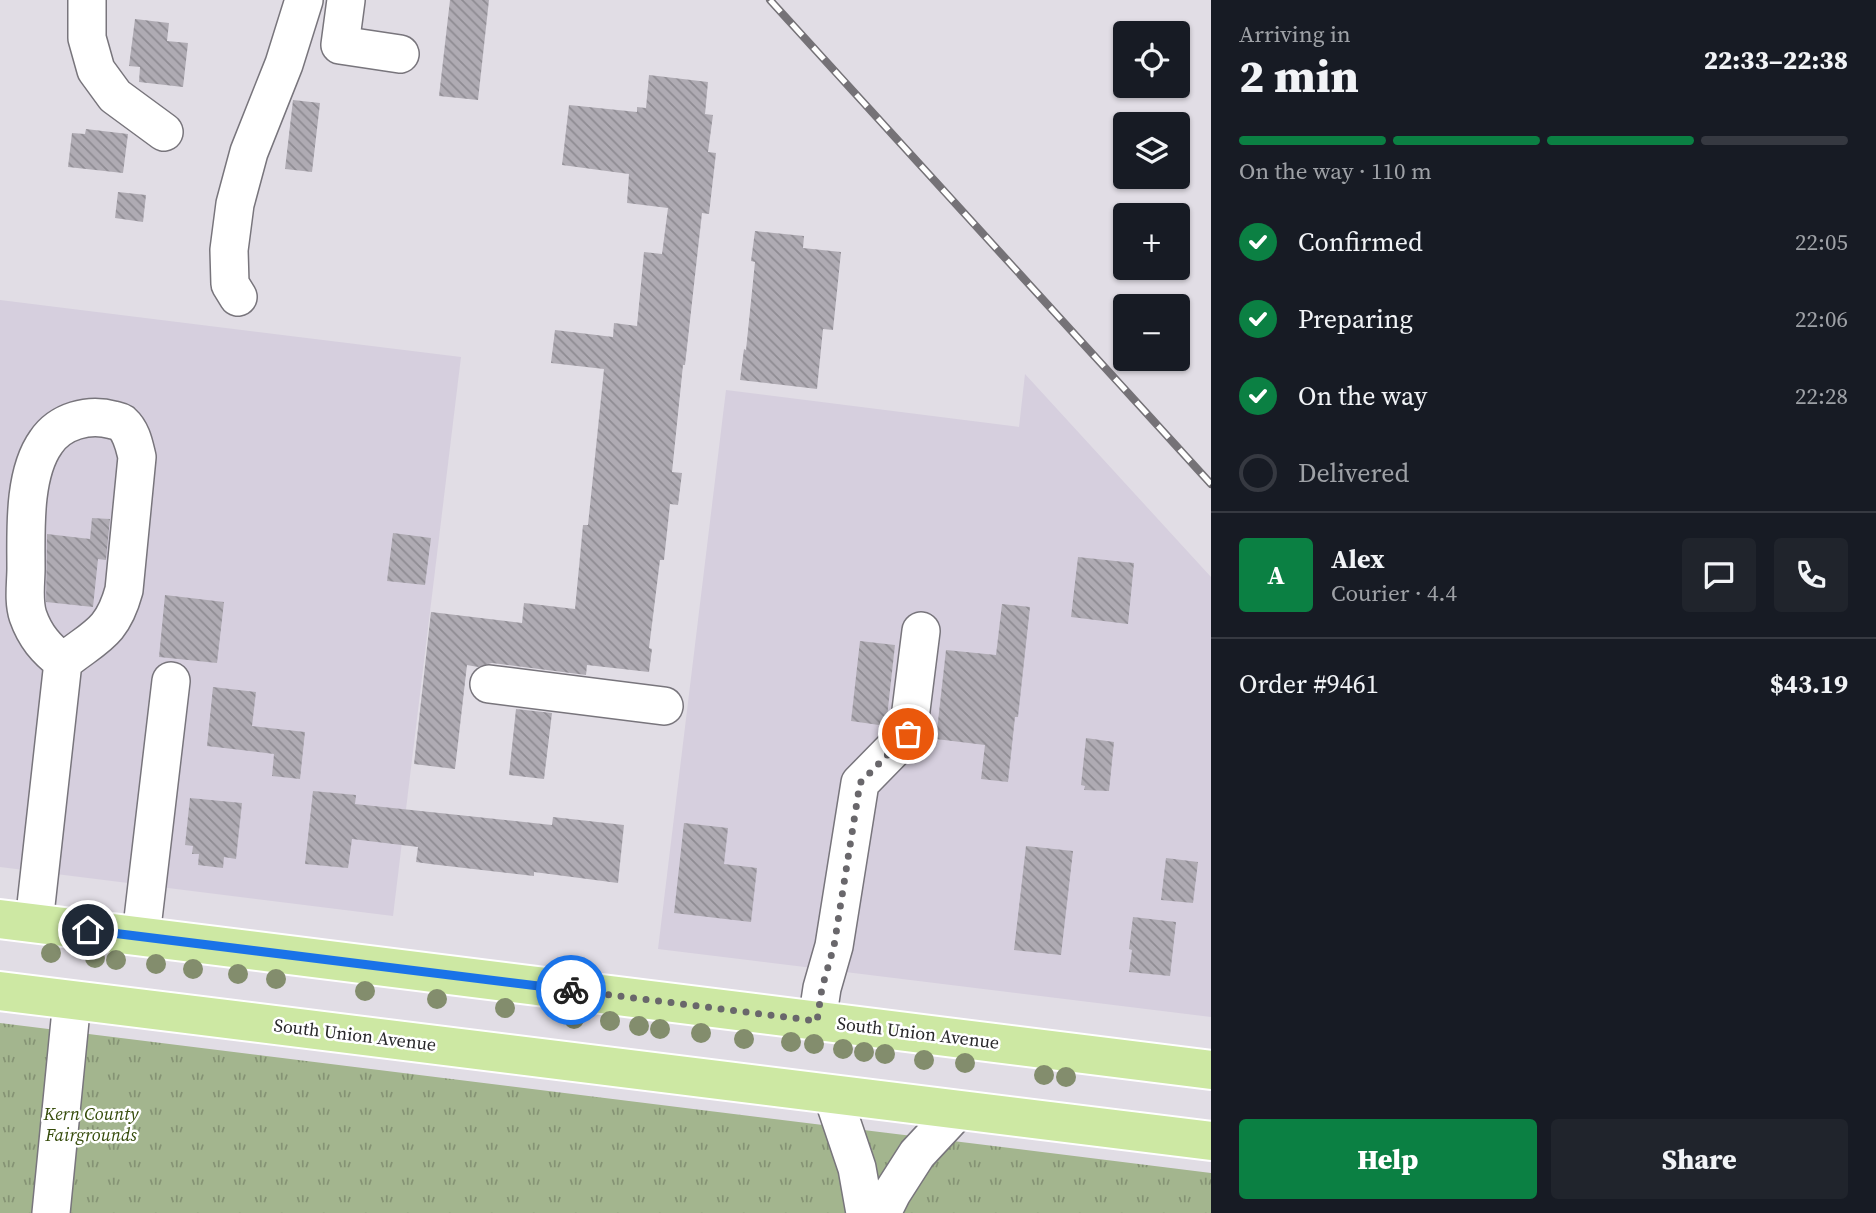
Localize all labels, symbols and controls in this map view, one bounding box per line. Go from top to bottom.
text: Arriving in [1239,18,1351,50]
map controls [1113,21,1190,371]
button: locate [1113,21,1190,98]
text: 22:33–22:38 [1704,42,1848,78]
text: 2 min [1239,44,1359,107]
button: layers [1113,112,1190,189]
text: On the way · 110 m [1239,155,1432,187]
button: + [1113,203,1190,280]
icon: check [1239,223,1277,261]
text: Confirmed [1298,224,1423,260]
text: 22:05 [1795,226,1848,258]
button: − [1113,294,1190,371]
icon: check [1239,300,1277,338]
text: Preparing [1298,301,1413,337]
text: 22:06 [1795,303,1848,335]
icon: check [1239,377,1277,415]
text: On the way [1298,378,1427,414]
text: 22:28 [1795,380,1848,412]
text: Delivered [1298,455,1409,491]
button: chat [1682,538,1756,612]
button: phone [1774,538,1848,612]
text: Alex [1331,541,1385,577]
text: A [1267,557,1285,593]
text: Courier · 4.4 [1331,577,1457,609]
text: Order #9461 [1239,666,1379,702]
text: $43.19 [1770,666,1848,702]
pin [878,704,938,764]
icon: bag [889,715,927,753]
pin [58,900,118,960]
icon: home [69,911,107,949]
courier [536,955,606,1025]
icon: bike [552,971,590,1009]
street label: South Union Avenue [836,1010,1001,1055]
street label: South Union Avenue [273,1012,438,1057]
park label: Kern County Fairgrounds [43,1101,139,1147]
button: Help [1239,1119,1537,1199]
button: Share [1551,1119,1848,1199]

